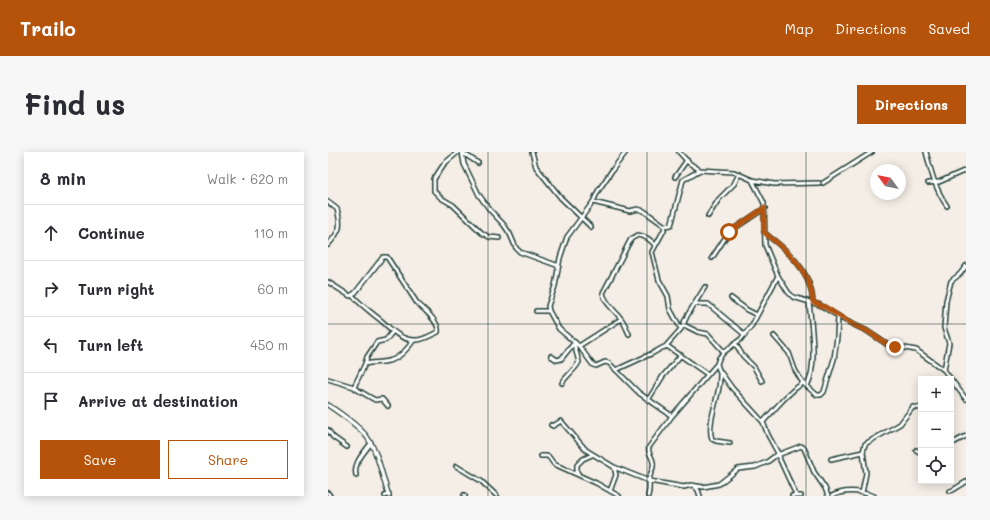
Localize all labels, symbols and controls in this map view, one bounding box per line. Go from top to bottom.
text: Trailo [20,16,76,41]
text: Map [785,19,813,38]
text: Directions [835,19,906,38]
text: Saved [928,19,970,38]
button: Directions [857,85,966,124]
text: Find us [24,86,125,122]
north arrow [870,164,906,200]
text: 8 min [40,167,86,189]
text: Walk · 620 m [207,170,288,187]
icon: ahead [40,222,62,244]
text: Continue [78,223,145,243]
route start [720,223,738,241]
text: 110 m [254,224,288,241]
icon: right [40,278,62,300]
text: Turn right [78,279,155,299]
text: 60 m [258,280,288,297]
icon: left [40,334,62,356]
text: Turn left [78,335,143,355]
text: 450 m [250,336,288,353]
route end [886,338,904,356]
map controls [918,376,954,484]
button: + [918,376,954,412]
icon: arrive [40,390,62,412]
text: Arrive at destination [78,391,238,411]
button: − [918,412,954,448]
button: Save [40,440,160,479]
button: Share [168,440,288,479]
button: locate [918,448,954,484]

